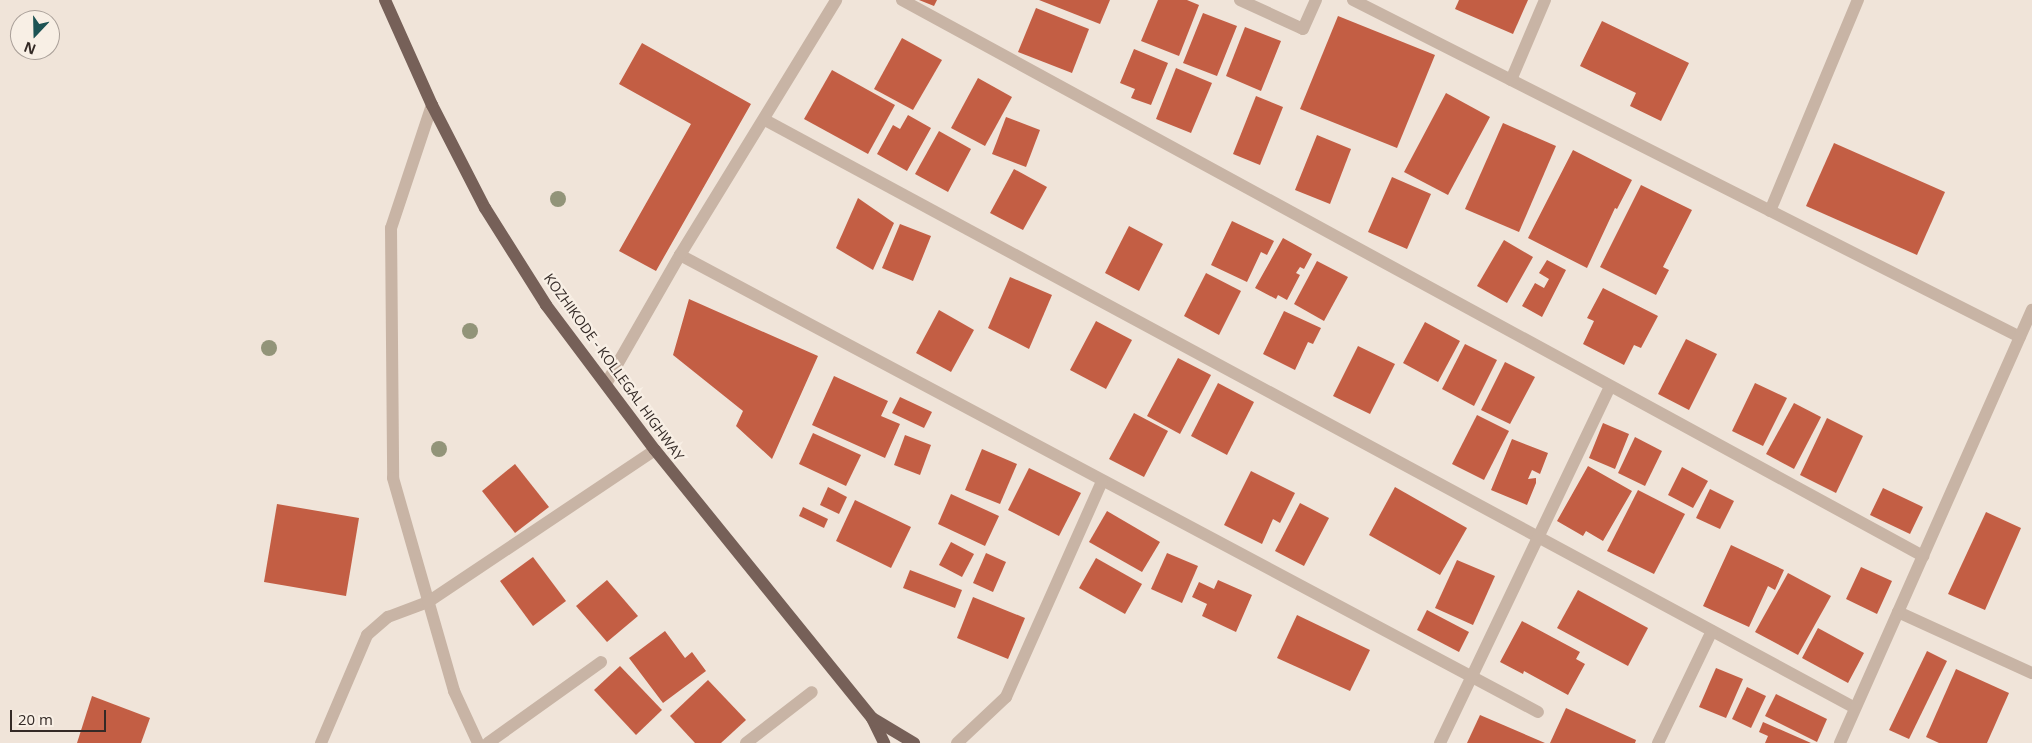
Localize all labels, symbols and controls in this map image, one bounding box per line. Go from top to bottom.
north arrow [10,10,60,60]
text: N [21,38,39,59]
street label: KOZHIKODE - KOLLEGAL HIGHWAY [540,270,688,464]
scale bar [12,700,109,732]
text: 20 m [18,709,53,729]

